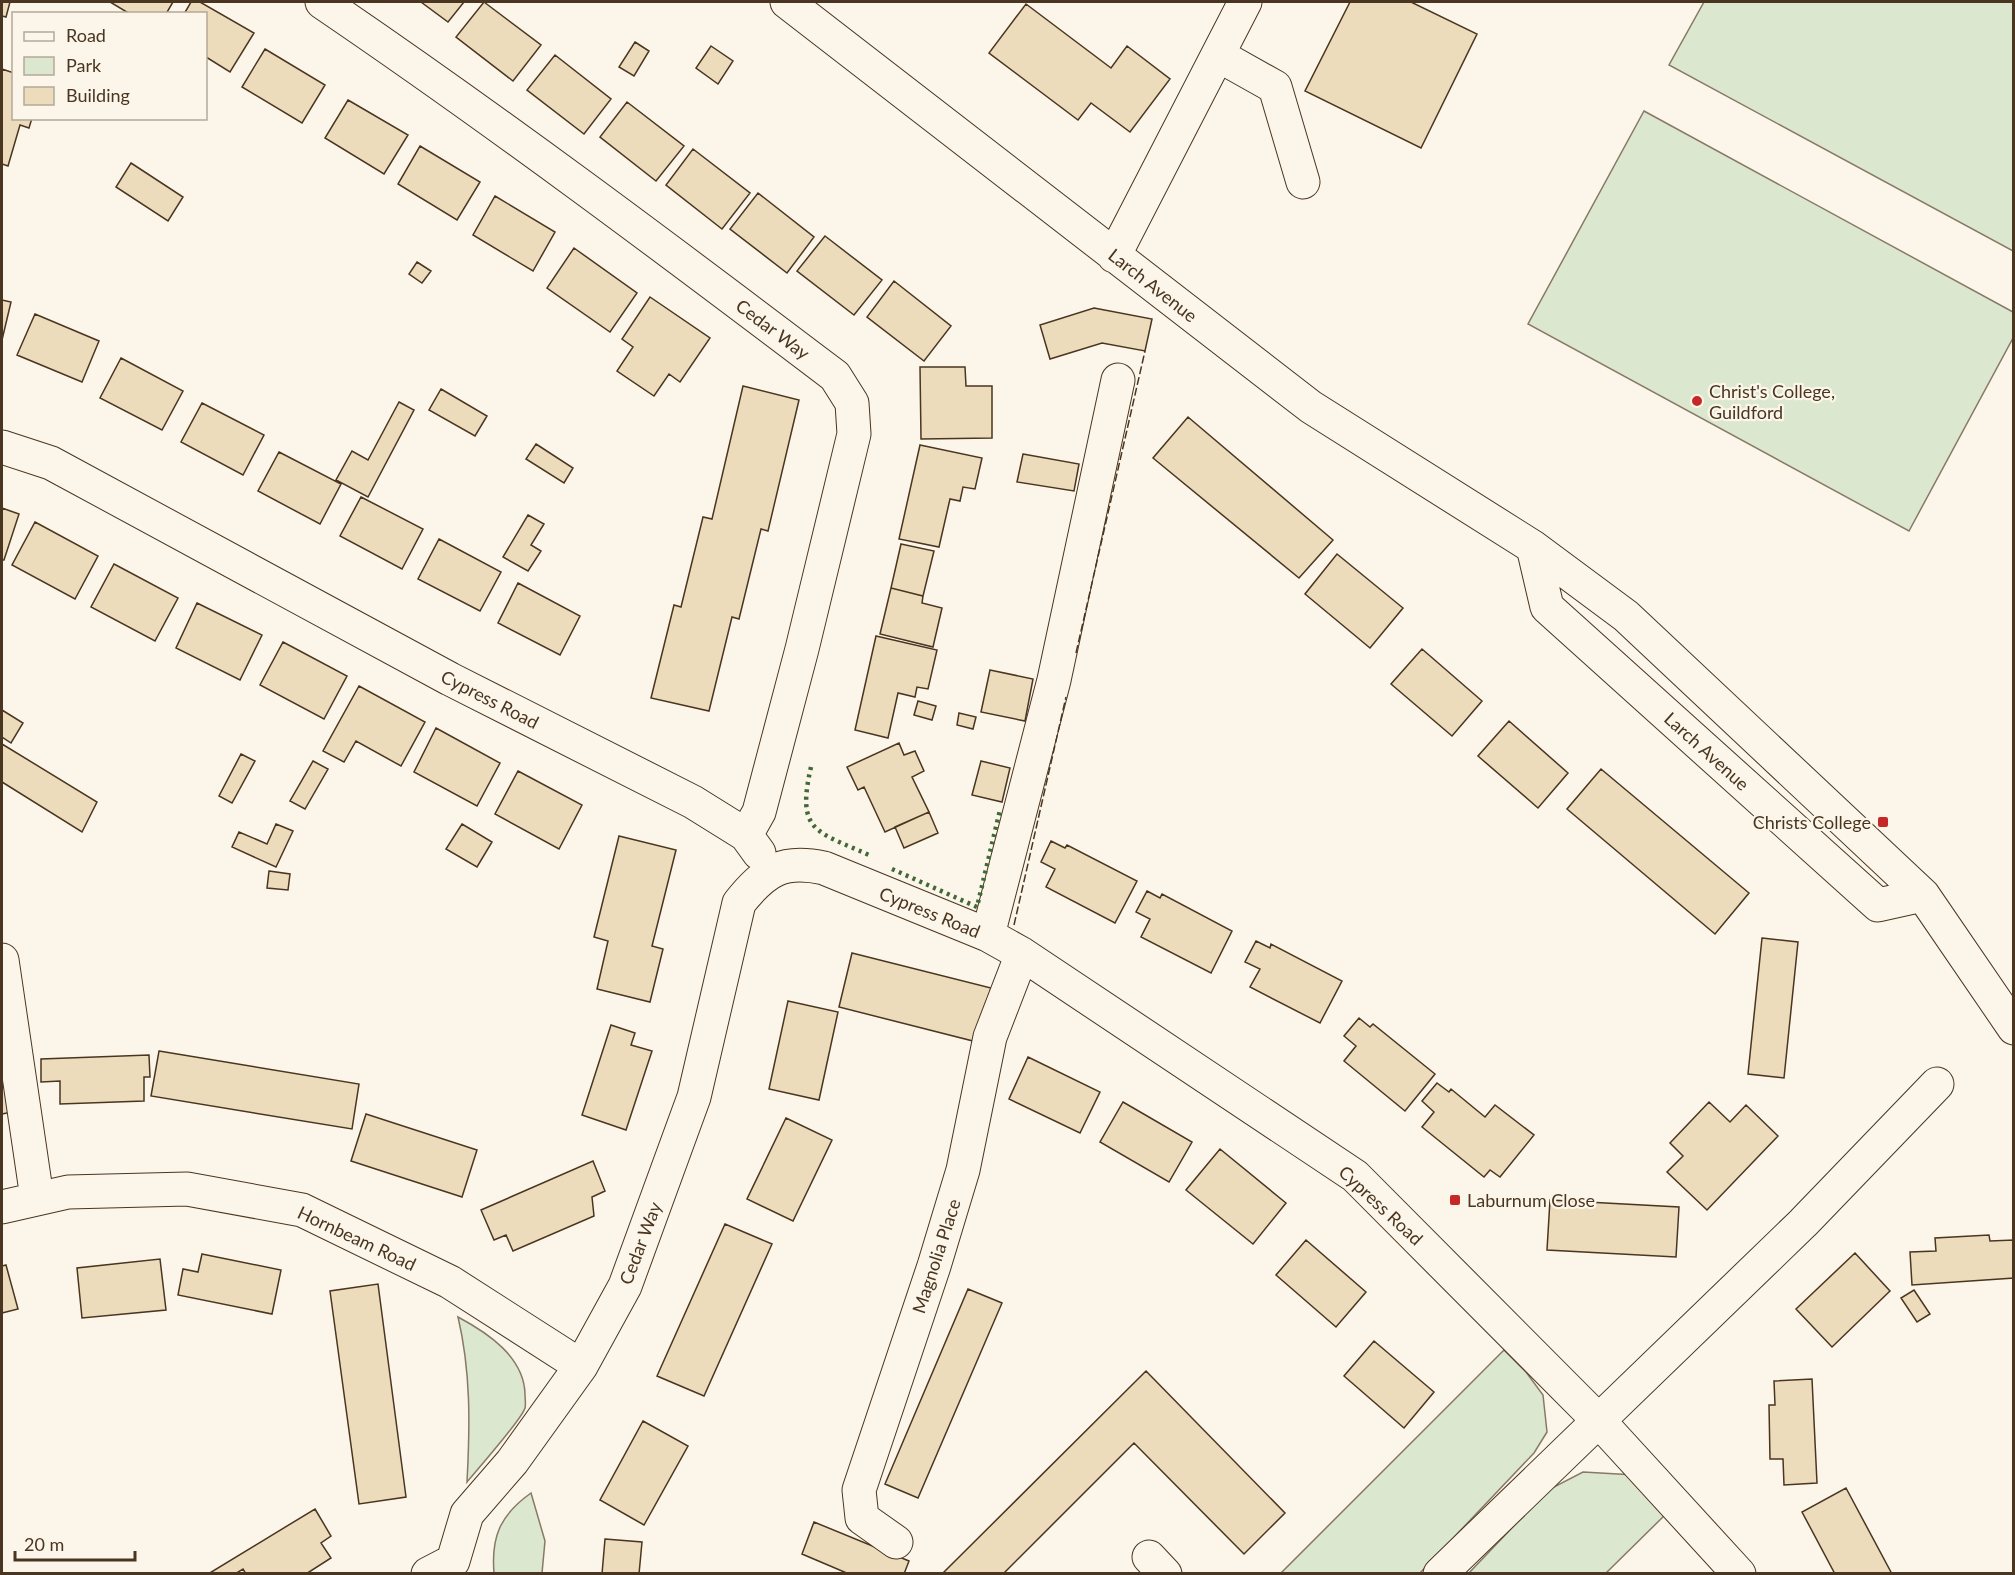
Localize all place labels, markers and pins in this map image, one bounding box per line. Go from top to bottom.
place label: Christ's College, Guildford [1709,380,1835,423]
marker: Christ's College, Guildford [1690,394,1704,408]
place label: Christs College [1753,811,1871,833]
marker: Christs College [1876,815,1890,829]
place label: Laburnum Close [1467,1189,1595,1211]
marker: Laburnum Close [1448,1193,1462,1207]

